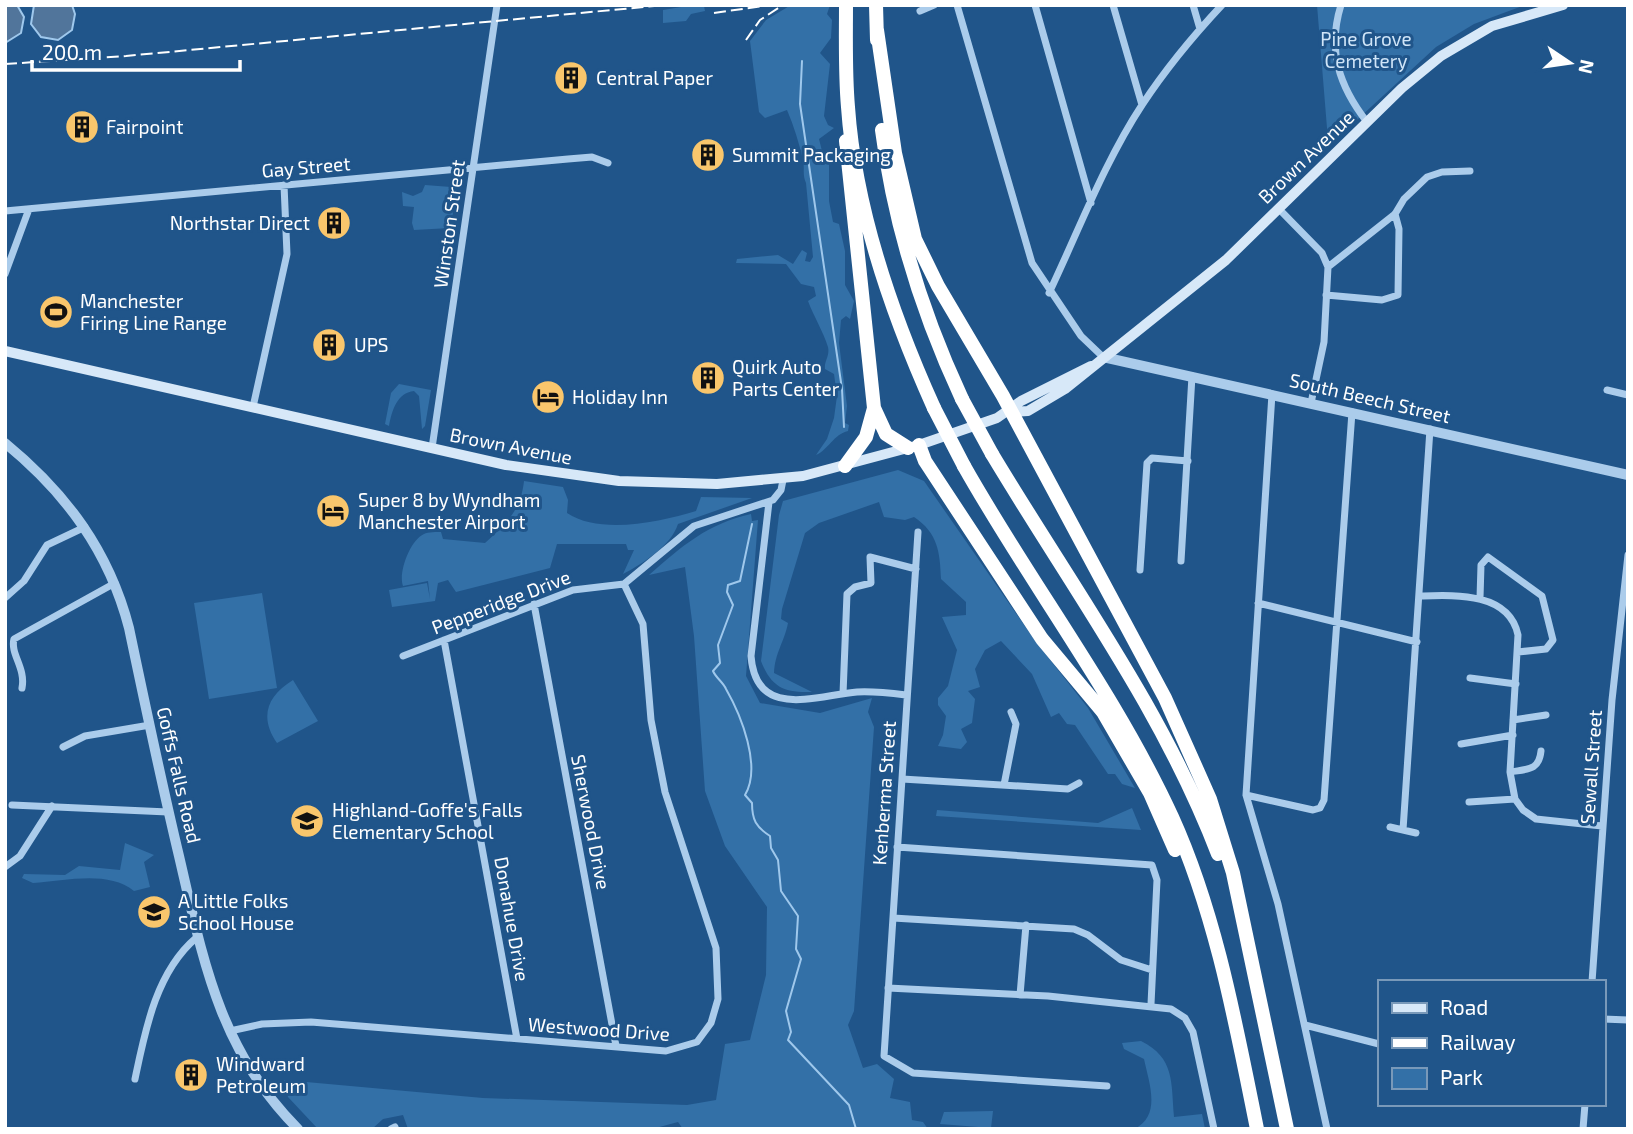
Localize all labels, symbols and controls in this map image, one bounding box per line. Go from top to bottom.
park label: Pine Grove Cemetery [1320,27,1412,72]
scale bar [32,28,240,72]
north arrow [1535,28,1605,98]
text: 200 m [42,39,102,64]
text: N [1574,58,1600,76]
building icon: Central Paper [552,59,590,97]
place label: Central Paper [596,66,714,89]
street label: Brown Avenue [1253,105,1358,208]
building icon: Fairpoint [63,108,101,146]
place label: Fairpoint [106,115,183,138]
building icon: Summit Packaging [689,136,727,174]
place label: Summit Packaging [732,143,891,166]
street label: Gay Street [261,151,351,182]
street label: Winston Street [428,158,469,290]
building icon: Northstar Direct [315,204,353,242]
place label: Northstar Direct [170,211,310,234]
place label: Manchester Firing Line Range [80,289,227,334]
sports icon: Manchester Firing Line Range [37,293,75,331]
building icon: UPS [310,326,348,364]
place label: UPS [354,333,389,356]
place label: Quirk Auto Parts Center [732,355,840,400]
building icon: Quirk Auto Parts Center [689,359,727,397]
street label: South Beech Street [1287,368,1453,427]
hotel icon: Holiday Inn [529,378,567,416]
place label: Holiday Inn [572,385,668,408]
street label: Brown Avenue [448,422,574,469]
place label: Super 8 by Wyndham Manchester Airport [358,488,540,533]
hotel icon: Super 8 by Wyndham Manchester Airport [314,492,352,530]
street label: Pepperidge Drive [428,564,573,639]
street label: Goffs Falls Road [153,704,206,845]
street label: Sewall Street [1575,709,1606,825]
street label: Kenberma Street [867,720,900,866]
street label: Sherwood Drive [567,752,616,891]
place label: Highland-Goffe's Falls Elementary School [332,798,523,843]
school or university icon: Highland-Goffe's Falls Elementary School [288,802,326,840]
street label: Donahue Drive [490,855,535,983]
place label: A Little Folks School House [178,889,294,934]
school or university icon: A Little Folks School House [135,893,173,931]
legend [1378,980,1605,1106]
text: Road [1440,994,1488,1019]
street label: Westwood Drive [527,1012,671,1045]
text: Railway [1440,1029,1516,1054]
place label: Windward Petroleum [216,1052,306,1097]
building icon: Windward Petroleum [172,1056,210,1094]
text: Park [1440,1064,1483,1089]

